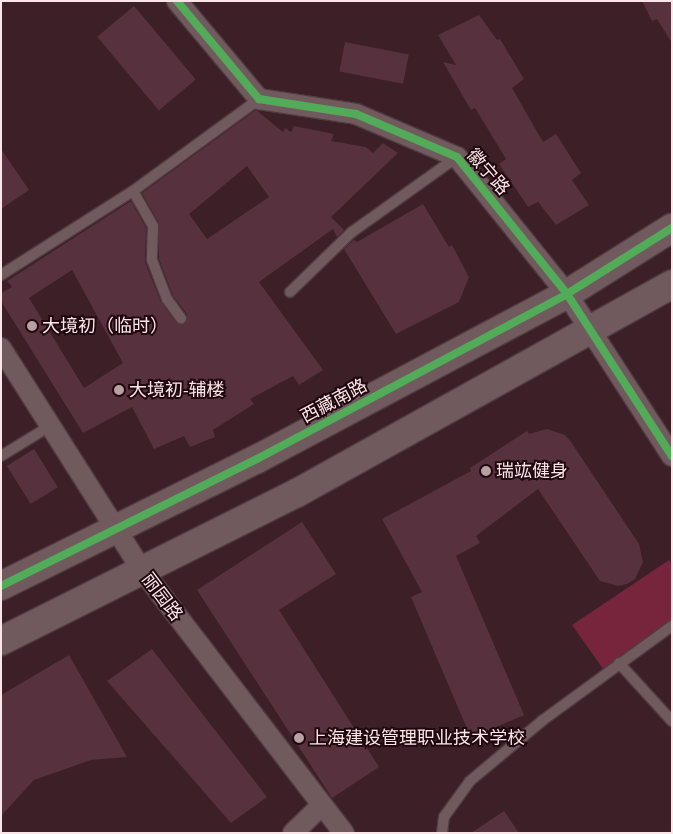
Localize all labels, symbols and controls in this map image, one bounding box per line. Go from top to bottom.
street label: 徽宁路 [462,145,514,199]
place label: 大境初（临时） [42,315,168,337]
marker: 大境初（临时） [26,320,38,332]
street label: 西藏南路 [297,375,371,427]
place label: 大境初-辅楼 [129,379,225,401]
marker: 大境初-辅楼 [113,384,125,396]
place label: 瑞竑健身 [496,460,568,482]
marker: 瑞竑健身 [480,465,492,477]
street label: 丽园路 [137,569,187,625]
place label: 上海建设管理职业技术学校 [309,727,525,749]
marker: 上海建设管理职业技术学校 [293,732,305,744]

